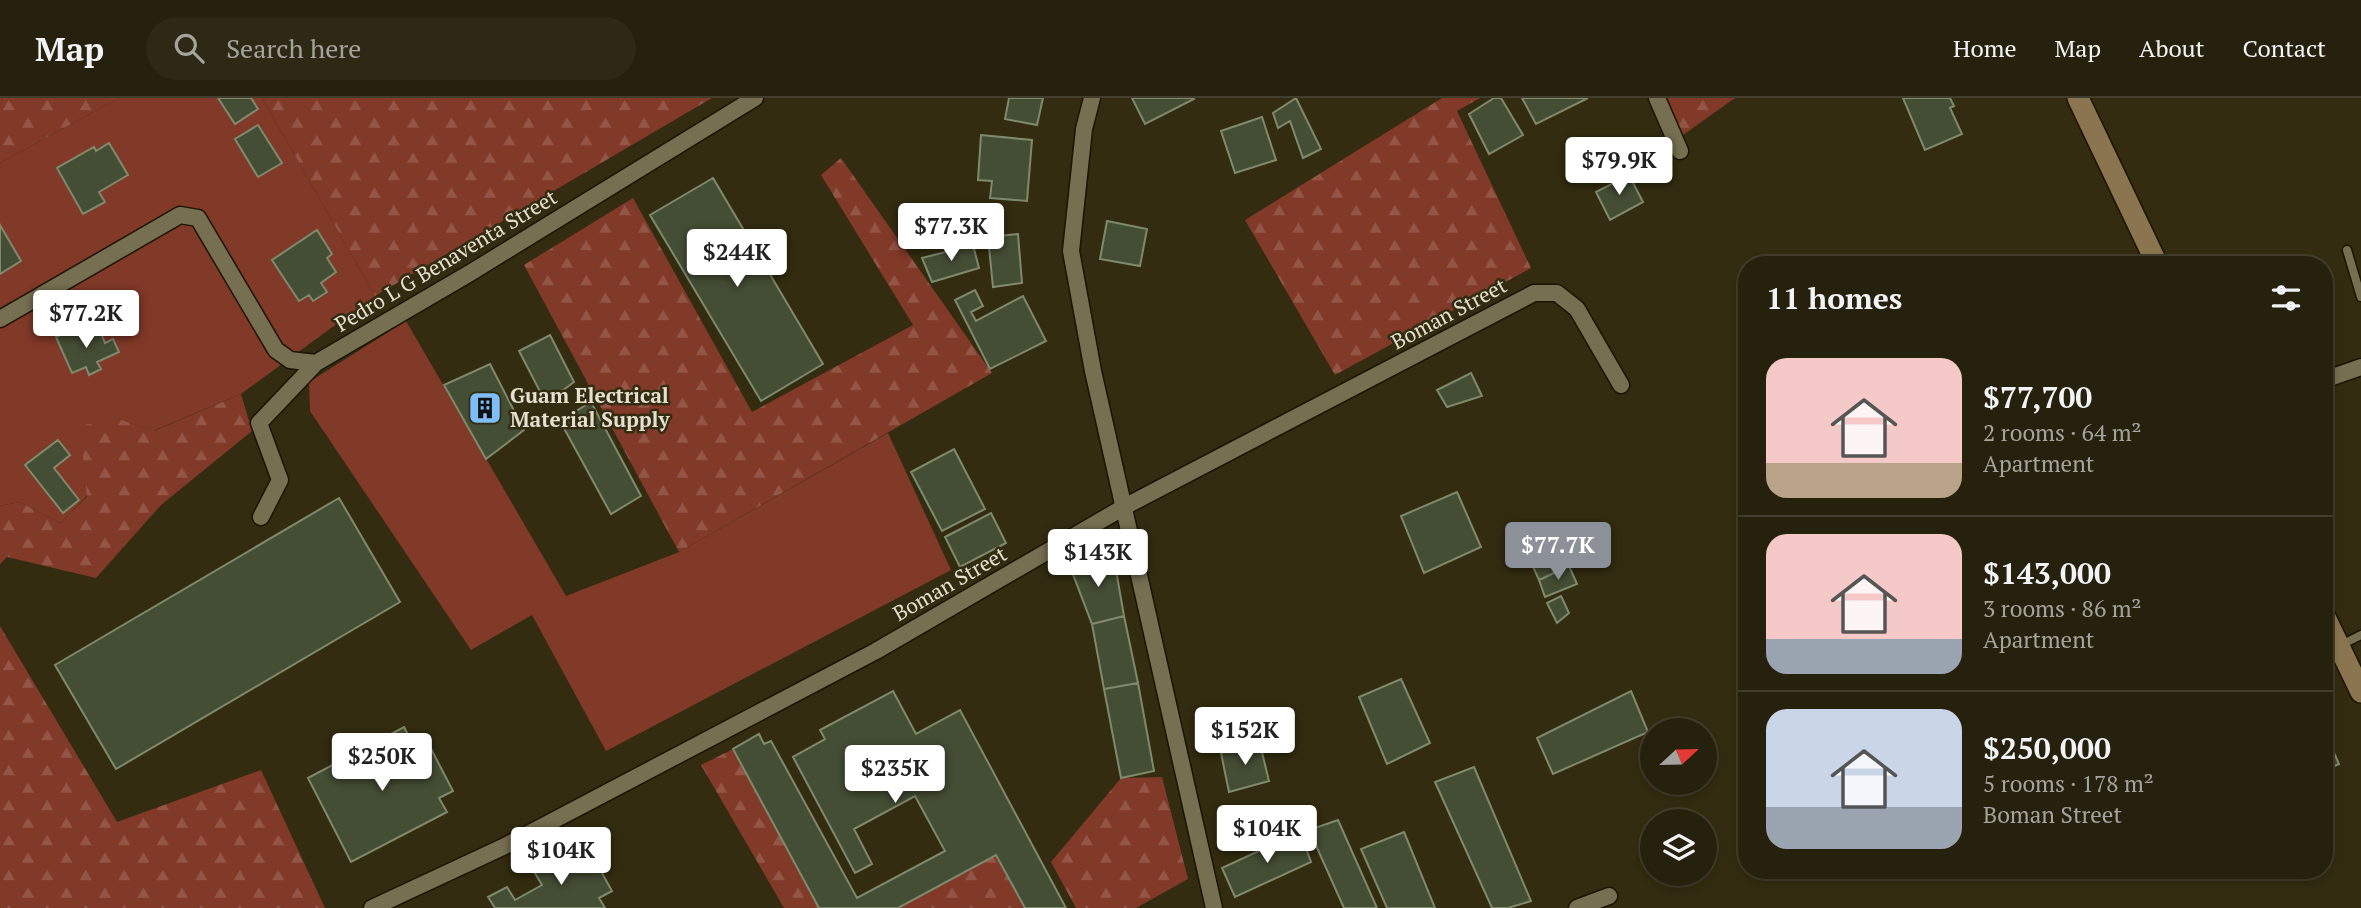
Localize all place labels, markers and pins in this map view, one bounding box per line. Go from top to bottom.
pin: $79.9K [1562,138,1676,197]
pin: $77.3K [894,204,1008,263]
pin: $244K [688,230,786,289]
pin: $77.2K [29,290,143,350]
place label: Guam Electrical Material Supply [510,381,671,433]
building icon: Guam Electrical Material Supply [466,389,504,427]
pin: $77.7K [1501,522,1615,582]
pin: $143K [1049,530,1147,589]
pin: $152K [1196,708,1294,767]
pin: $250K [333,734,431,793]
pin: $235K [846,746,944,805]
pin: $104K [1218,806,1316,865]
pin: $104K [512,828,610,887]

